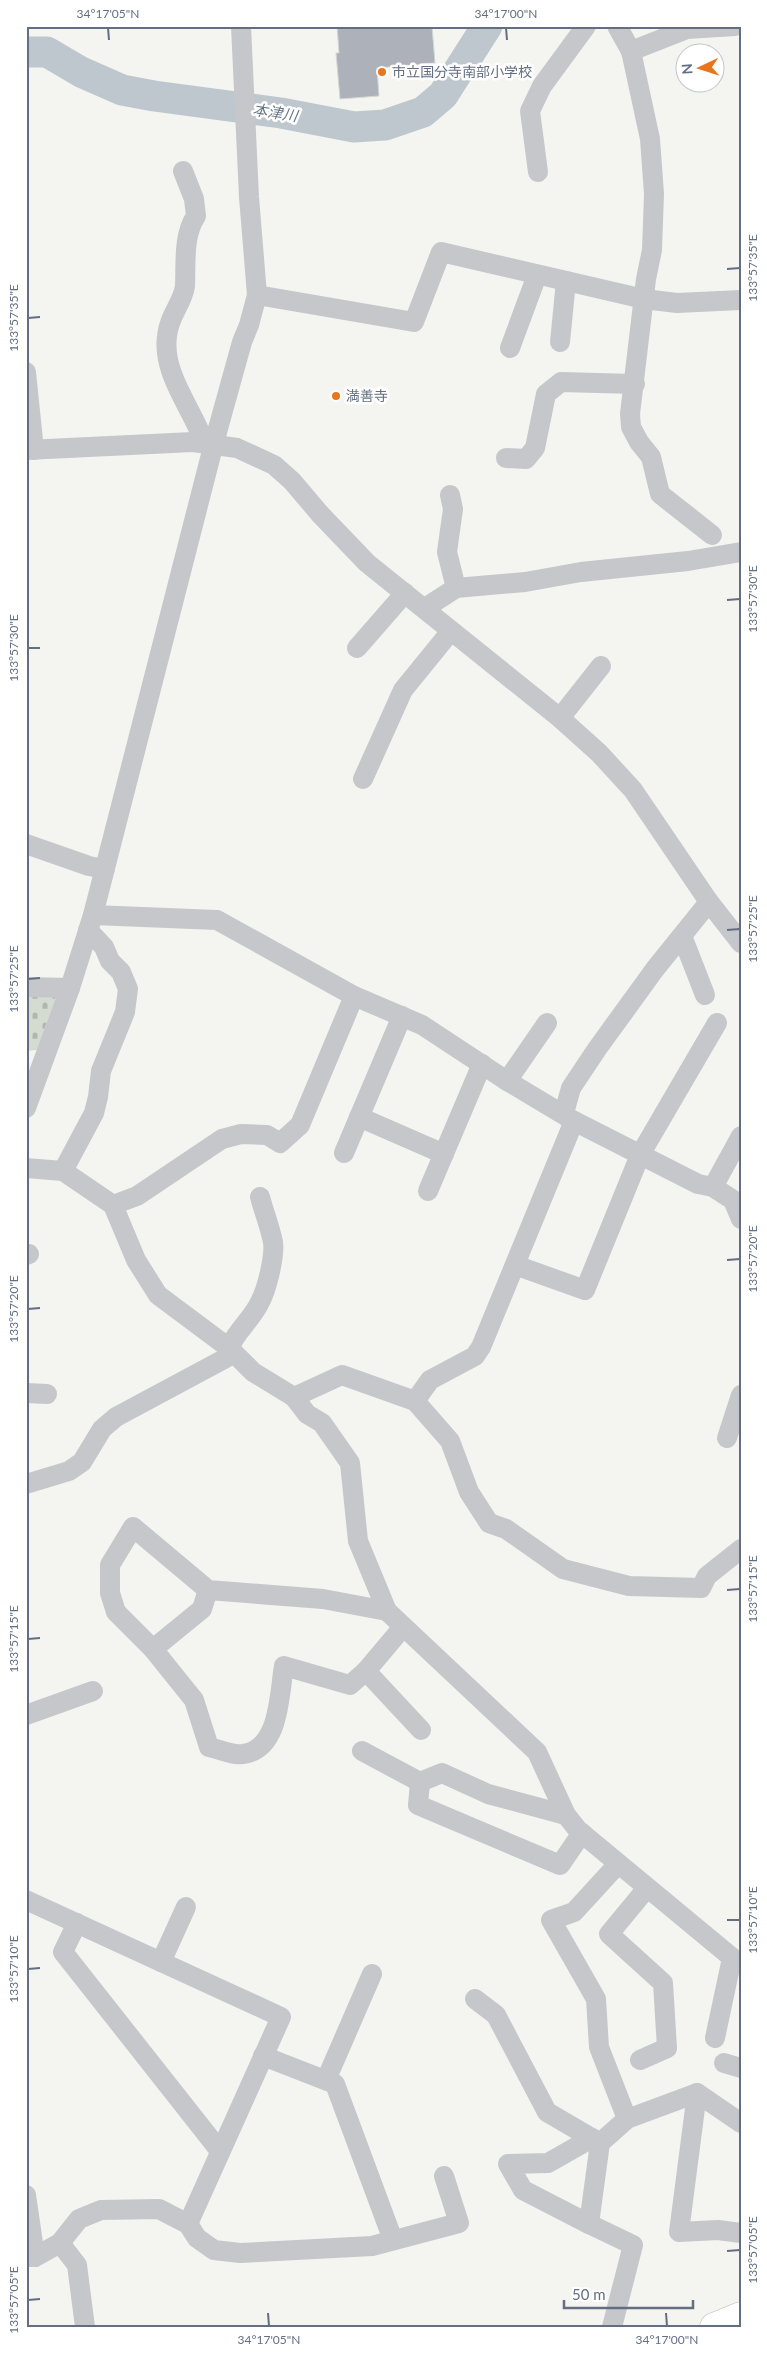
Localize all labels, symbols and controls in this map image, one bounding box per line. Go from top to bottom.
text: 34°17'05"N [77,6,139,21]
text: 34°17'00"N [475,6,537,21]
north arrow [674,42,724,92]
place label: 市立国分寺南部小学校 [392,63,532,80]
text: N [678,63,695,75]
marker: 市立国分寺南部小学校 [376,66,388,78]
water label: 本津川 [252,100,301,125]
text: 133°57'35"E [745,234,760,302]
text: 133°57'35"E [6,284,21,352]
place label: 満善寺 [346,387,388,404]
marker: 満善寺 [330,390,342,402]
text: 133°57'30"E [745,565,760,633]
text: 133°57'30"E [6,614,21,682]
text: 133°57'25"E [745,895,760,963]
text: 133°57'25"E [6,945,21,1013]
text: 133°57'20"E [745,1225,760,1293]
text: 133°57'20"E [6,1275,21,1343]
text: 133°57'15"E [745,1555,760,1623]
text: 133°57'15"E [6,1605,21,1673]
text: 133°57'10"E [745,1886,760,1954]
text: 133°57'10"E [6,1935,21,2003]
text: 133°57'05"E [745,2216,760,2284]
text: 133°57'05"E [6,2266,21,2334]
scale bar [564,2278,693,2310]
text: 50 m [572,2285,606,2303]
text: 34°17'05"N [238,2332,300,2347]
text: 34°17'00"N [636,2332,698,2347]

